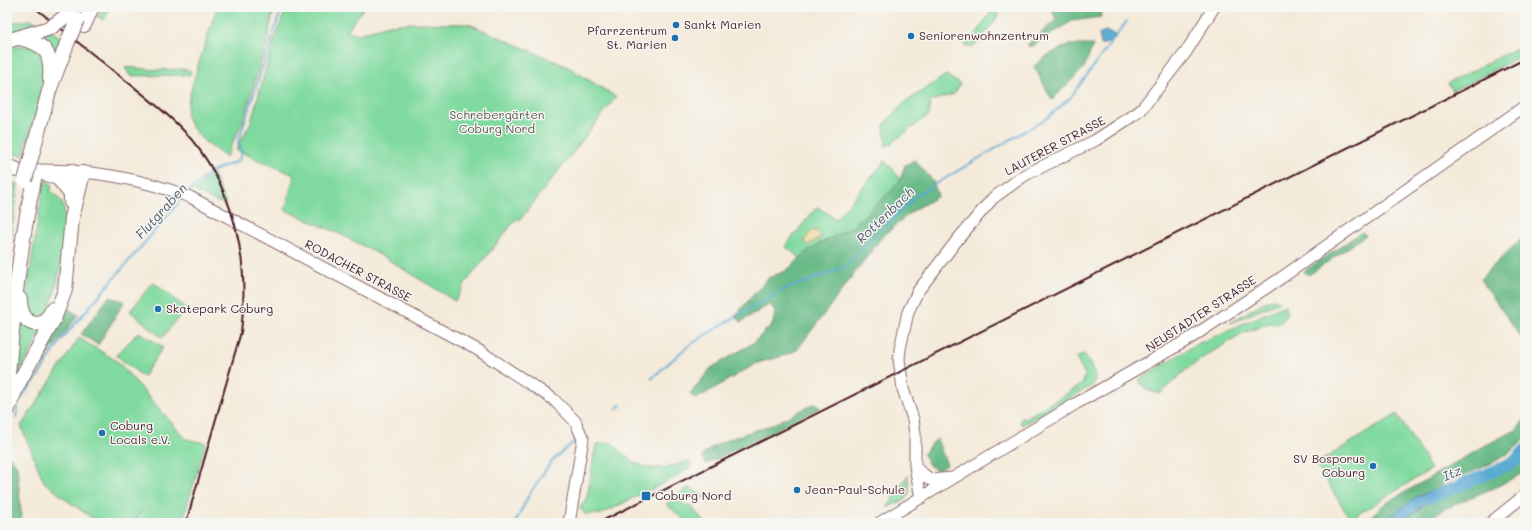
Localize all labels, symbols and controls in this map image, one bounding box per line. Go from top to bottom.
place label: Sankt Marien [684,16,761,32]
marker: Sankt Marien [671,20,681,30]
place label: Pfarrzentrum St. Marien [587,22,667,52]
place label: Seniorenwohnzentrum [919,27,1049,43]
marker: Seniorenwohnzentrum [906,31,916,41]
marker: Pfarrzentrum St. Marien [670,33,680,43]
park label: Schrebergärten Coburg Nord [450,106,544,136]
street label: LAUTERER STRASSE [1001,112,1108,178]
water label: Flutgraben [131,179,190,242]
water label: Rottenbach [852,183,917,246]
street label: RODACHER STRASSE [302,235,415,305]
street label: NEUSTADTER STRASSE [1142,271,1259,355]
place label: Skatepark Coburg [166,300,273,316]
marker: Skatepark Coburg [153,304,163,314]
place label: Coburg Locals e.V. [110,417,171,447]
marker: Coburg Locals e.V. [97,428,107,438]
place label: SV Bosporus Coburg [1293,450,1365,480]
marker: SV Bosporus Coburg [1368,461,1378,471]
water label: Itz [1440,461,1464,484]
place label: Jean-Paul-Schule [805,481,905,497]
marker: Jean-Paul-Schule [792,485,802,495]
place label: Coburg Nord [655,487,732,503]
marker: Coburg Nord [640,490,652,502]

